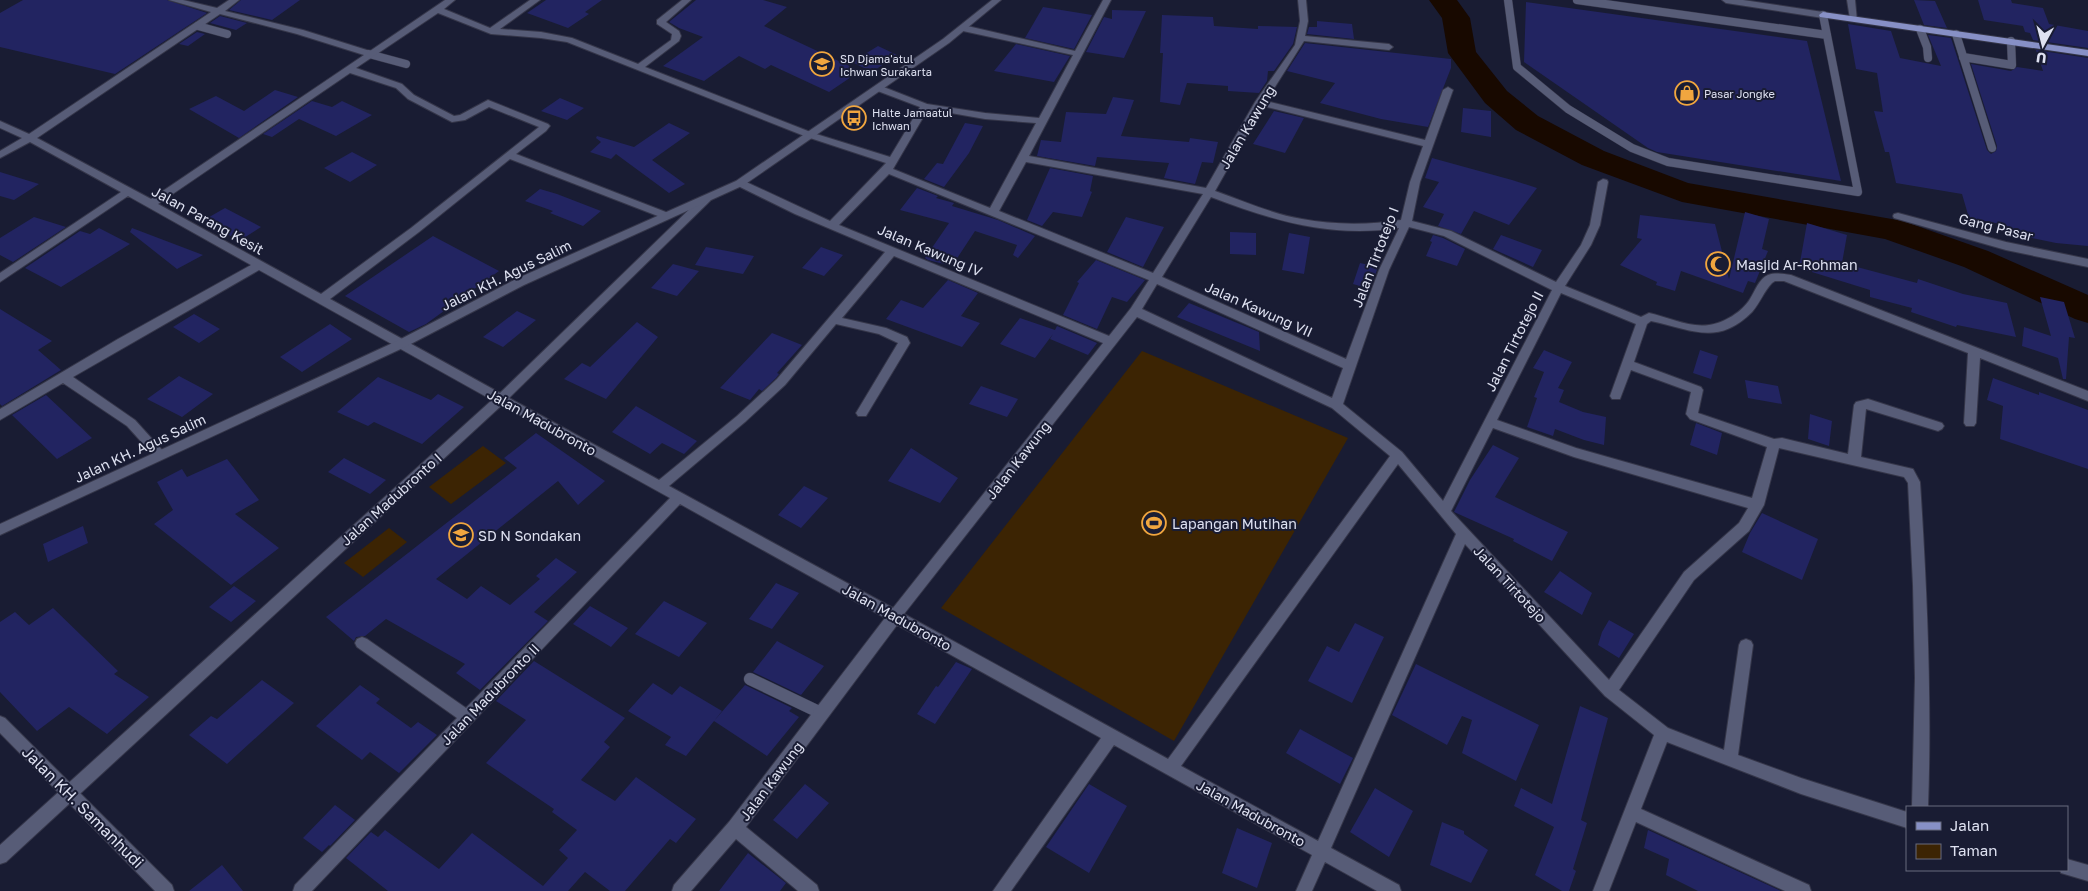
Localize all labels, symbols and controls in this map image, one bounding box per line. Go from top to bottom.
north arrow [2018,20,2068,70]
text: U [2035,49,2047,67]
school or university icon: SD Djama'atul Ichwan Surakarta [809,51,835,77]
place label: SD Djama'atul Ichwan Surakarta [840,52,932,78]
shop icon: Pasar Jongke [1674,80,1700,106]
street label: Jalan Kawung [1215,82,1279,172]
place label: Pasar Jongke [1704,87,1775,100]
bus stop icon: Halte Jamaatul Ichwan [841,105,867,131]
place label: Halte Jamaatul Ichwan [872,106,953,132]
street label: Jalan Parang Kesit [149,182,267,258]
street label: Jalan Tirtotejo I [1348,204,1402,310]
street label: Gang Pasar [1957,210,2036,245]
street label: Jalan Kawung IV [875,220,985,280]
street label: Jalan KH. Agus Salim [438,236,574,314]
mosque icon: Masjid Ar-Rohman [1705,251,1731,277]
place label: Masjid Ar-Rohman [1736,256,1858,273]
street label: Jalan Kawung VII [1202,278,1316,340]
street label: Jalan Tirtotejo II [1481,288,1547,394]
street label: Jalan Madubronto [485,385,599,459]
street label: Jalan KH. Agus Salim [72,410,208,486]
street label: Jalan Kawung [982,418,1054,502]
street label: Jalan Madubronto I [337,449,445,549]
sports icon: Lapangan Mutihan [1141,510,1167,536]
place label: Lapangan Mutihan [1172,515,1297,532]
school or university icon: SD N Sondakan [448,522,474,548]
place label: SD N Sondakan [478,527,581,544]
street label: Jalan Tirtotejo [1470,542,1550,626]
street label: Jalan Madubronto [840,580,954,654]
street label: Jalan Madubronto II [437,640,543,748]
street label: Jalan Kawung [736,738,806,824]
street label: Jalan KH. Samanhudi [18,742,148,872]
street label: Jalan Madubronto [1194,776,1308,850]
legend [1906,806,2068,871]
text: Jalan [1950,816,1989,834]
text: Taman [1950,841,1997,859]

